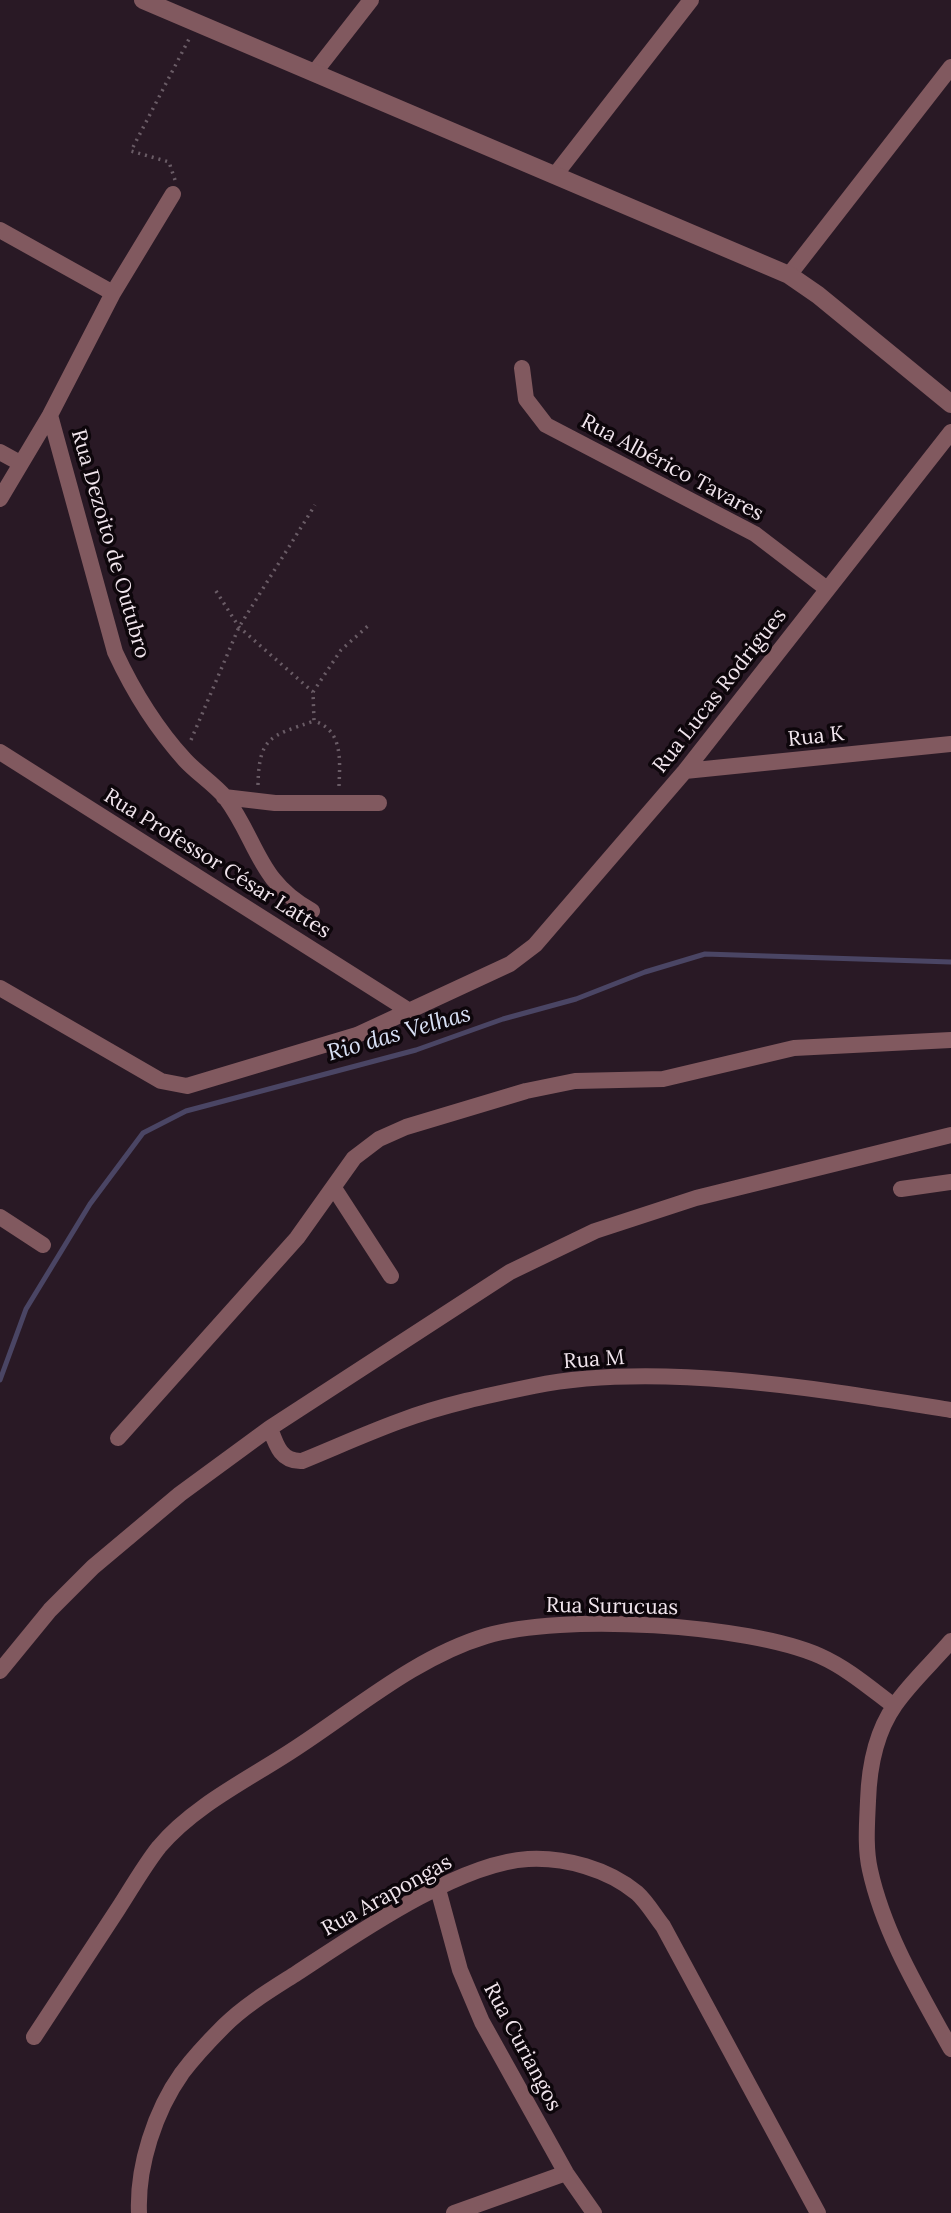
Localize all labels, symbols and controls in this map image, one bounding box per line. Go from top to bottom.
street label: Rua Albérico Tavares [576,409,768,527]
street label: Rua Dezoito de Outubro [65,427,155,661]
street label: Rua Lucas Rodrigues [648,604,792,778]
street label: Rua K [787,722,845,752]
street label: Rua Professor César Lattes [99,784,335,944]
water label: Rio das Velhas [324,1000,474,1068]
street label: Rua M [563,1345,625,1375]
street label: Rua Surucuas [546,1593,678,1621]
street label: Rua Arapongas [318,1850,456,1942]
street label: Rua Curiangos [478,1979,566,2115]

